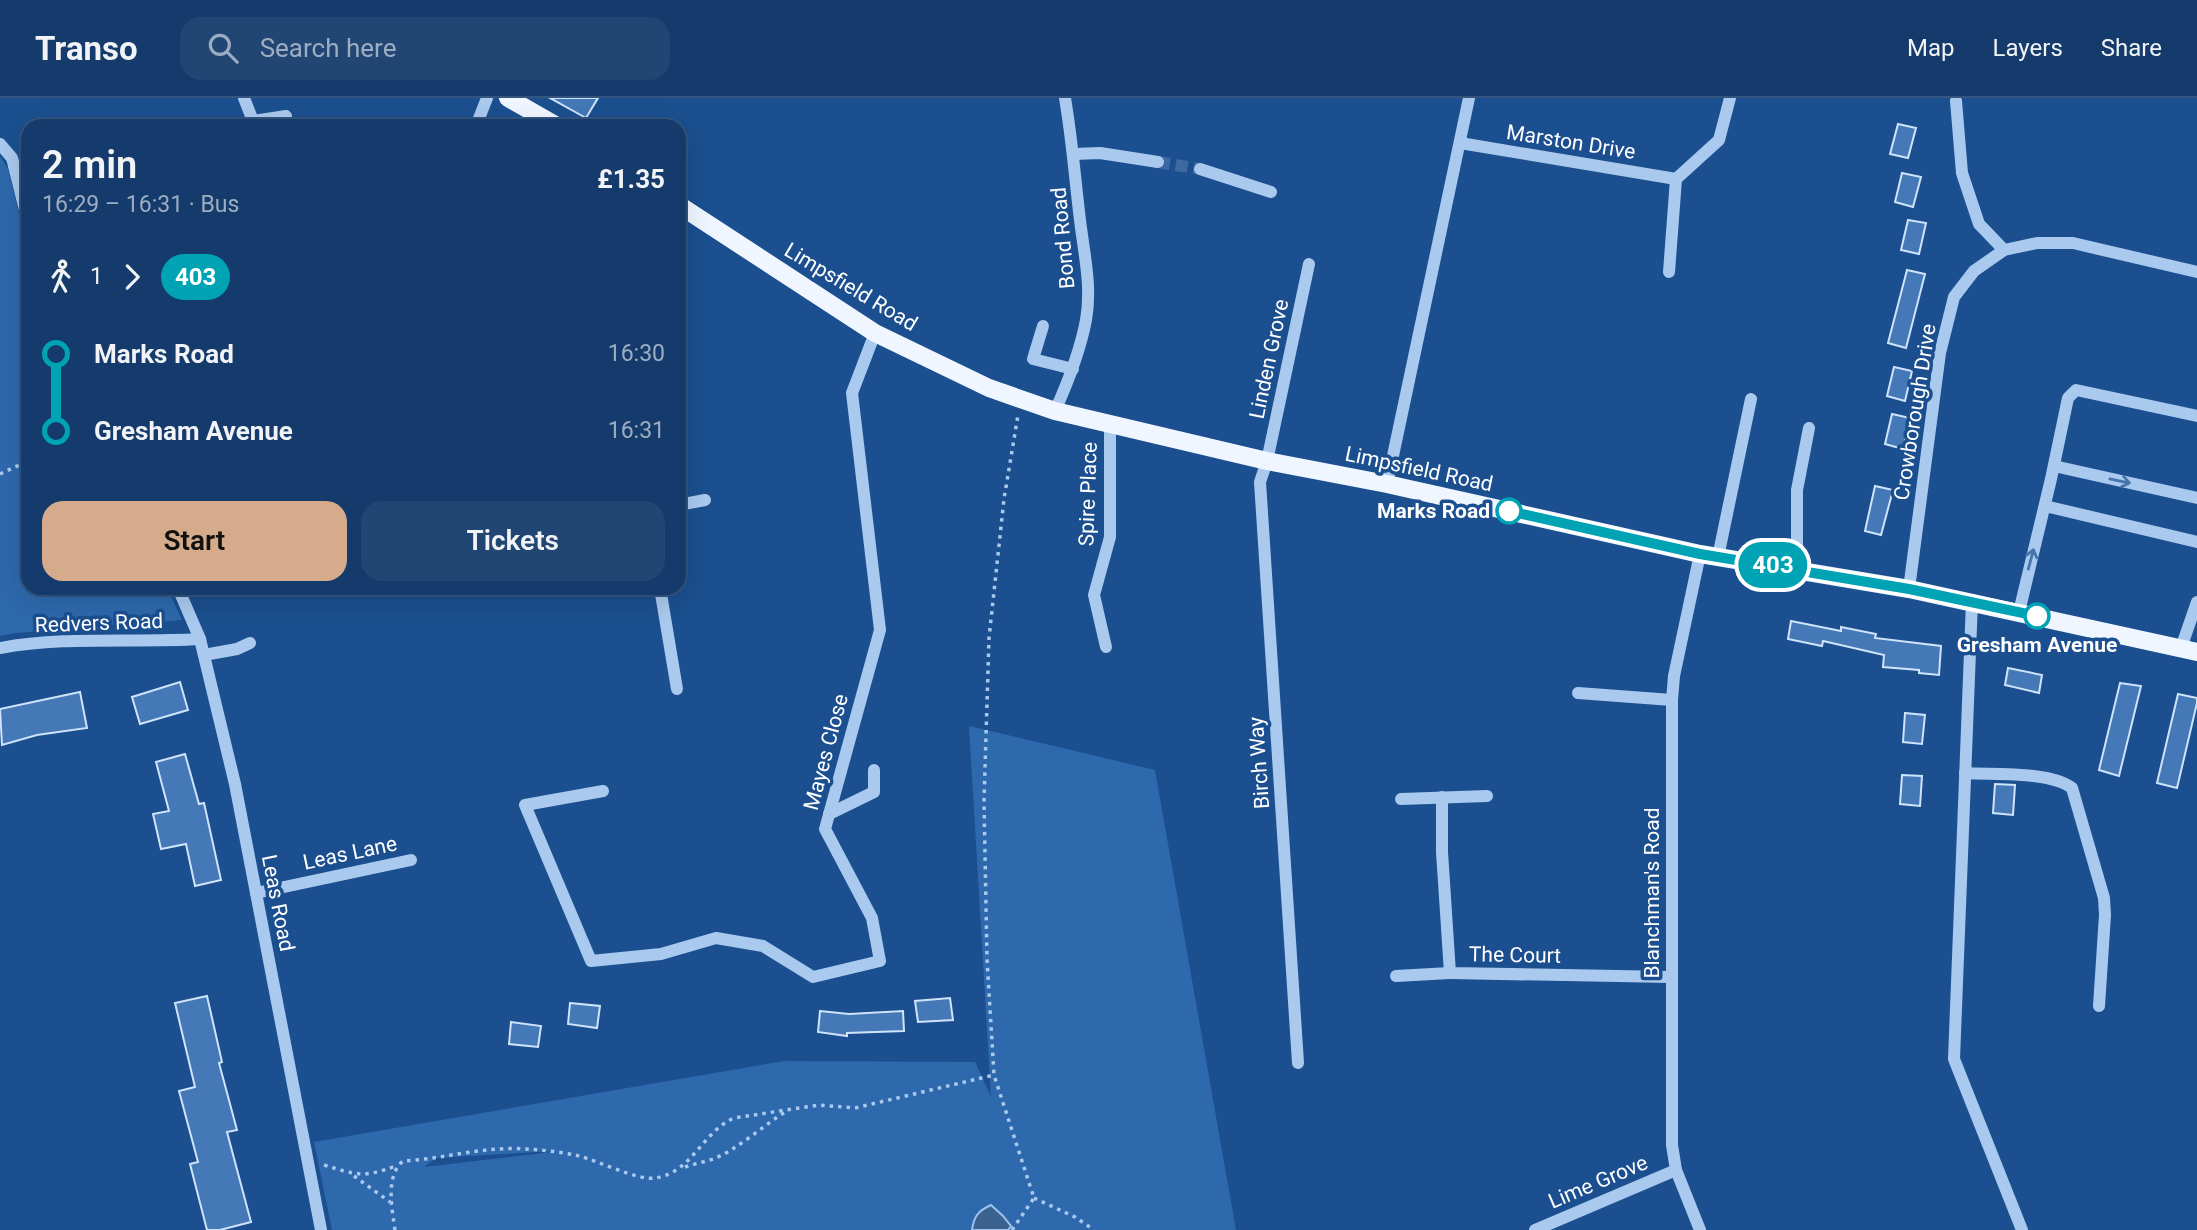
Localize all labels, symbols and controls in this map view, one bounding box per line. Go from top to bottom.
search box [180,17,670,80]
text: Transo [35,29,138,68]
icon: search [204,29,242,67]
text: Search here [260,33,396,63]
text: Map [1907,34,1955,62]
text: Layers [1993,34,2063,62]
text: Share [2101,34,2162,62]
street label: Marston Drive [1505,120,1637,164]
text: 2 min [42,143,137,187]
text: £1.35 [597,164,665,194]
street label: Bond Road [1047,186,1079,290]
text: 16:29 – 16:31 · Bus [42,191,239,218]
street label: Limpsfield Road [780,238,922,336]
icon: walk [42,258,80,296]
icon: forward [113,258,151,296]
text: 1 [90,263,103,290]
text: 403 [175,263,216,291]
street label: Linden Grove [1245,297,1293,421]
street label: Crowborough Drive [1889,322,1941,502]
text: Marks Road [94,339,234,369]
text: 16:30 [608,340,665,367]
text: Gresham Avenue [94,416,293,446]
text: 16:31 [608,417,665,444]
street label: Spire Place [1074,441,1102,547]
street label: Limpsfield Road [1343,442,1495,496]
one-way arrow [2108,475,2131,488]
marker: Marks Road [1496,498,1522,524]
place label: Marks Road [1377,499,1490,523]
button: Start [42,501,347,581]
button: Tickets [361,501,665,581]
line badge: 403 [1733,542,1813,588]
one-way arrow [2025,548,2038,571]
text: 403 [1752,551,1794,579]
marker: Gresham Avenue [2024,603,2050,629]
street label: Redvers Road [34,609,164,637]
place label: Gresham Avenue [1957,633,2117,657]
street label: Mayes Close [799,691,853,813]
street label: Birch Way [1244,716,1274,810]
street label: Blanchman's Road [1640,807,1664,979]
street label: Leas Lane [301,831,399,875]
street label: Leas Road [257,853,299,953]
street label: The Court [1469,942,1561,968]
street label: Lime Grove [1545,1150,1651,1214]

